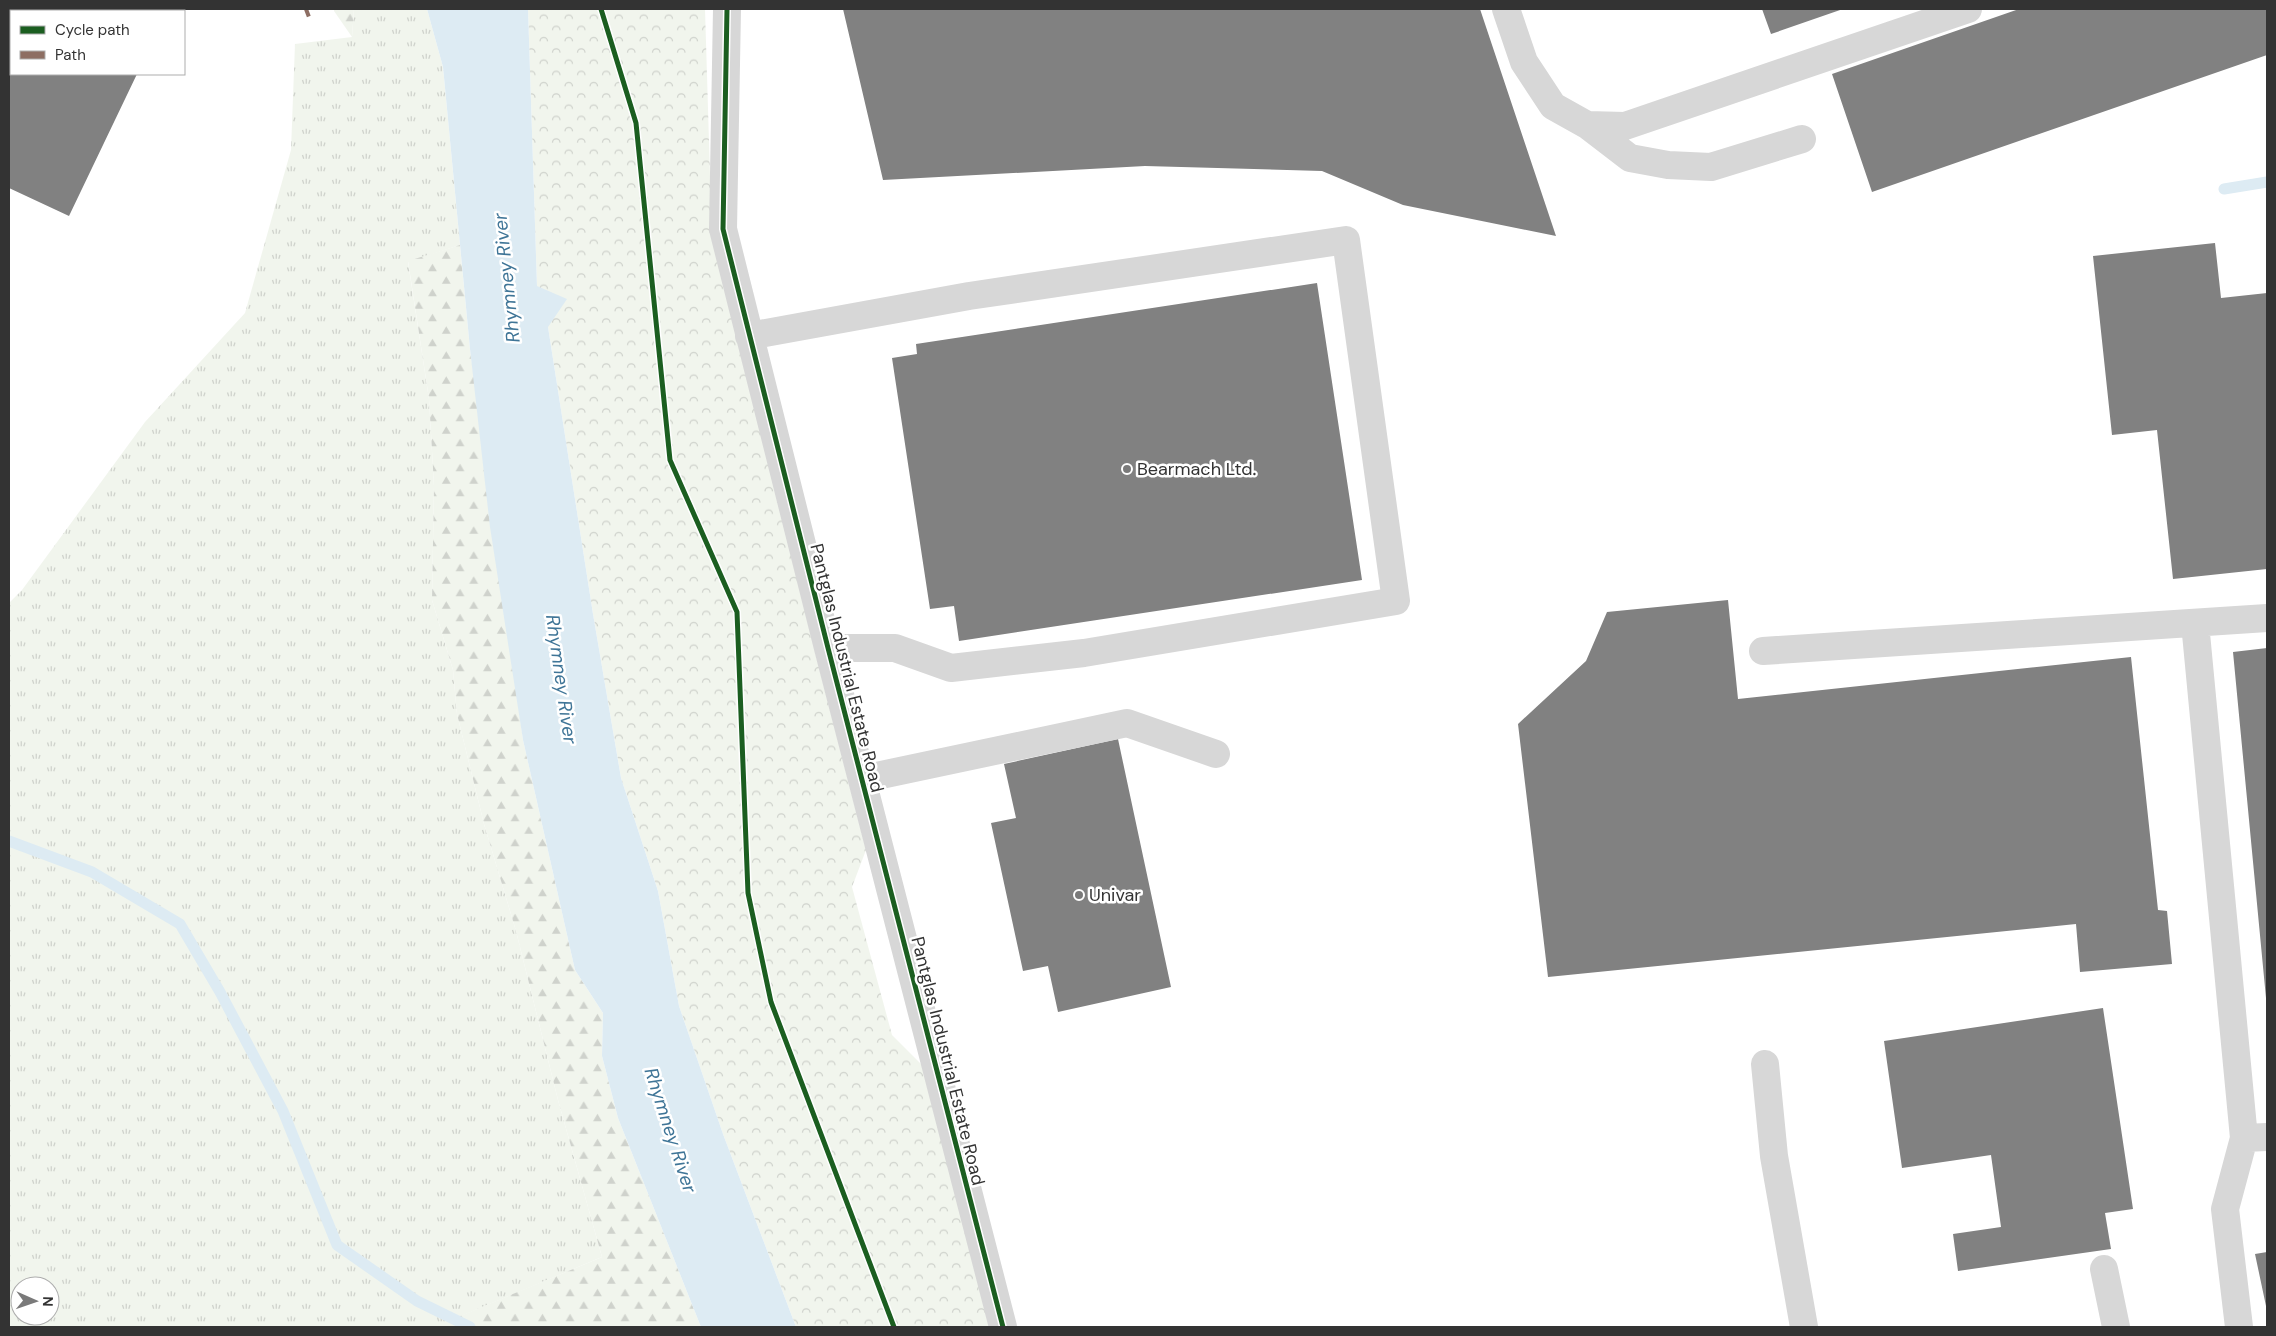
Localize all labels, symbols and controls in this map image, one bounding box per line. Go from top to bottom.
legend [10,10,185,75]
text: Cycle path [55,20,130,40]
text: Path [55,45,86,65]
water label: Rhymney River [487,211,526,344]
place label: Bearmach Ltd. [1137,457,1256,481]
marker: Bearmach Ltd. [1121,463,1133,475]
street label: Pantglas Industrial Estate Road [804,541,890,795]
water label: Rhymney River [540,613,583,746]
place label: Univar [1089,883,1141,907]
marker: Univar [1073,889,1085,901]
street label: Pantglas Industrial Estate Road [905,934,991,1188]
water label: Rhymney River [639,1064,703,1197]
north arrow [10,1276,60,1326]
text: N [39,1296,57,1307]

